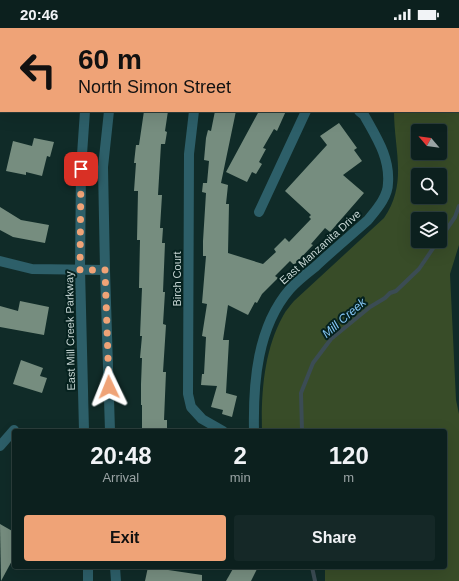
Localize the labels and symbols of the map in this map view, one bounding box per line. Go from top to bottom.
north arrow [411,124,447,160]
pin [64,152,98,186]
street label: East Manzanita Drive [277,208,363,286]
street label: Birch Court [171,251,183,307]
street label: East Mill Creek Parkway [63,271,77,391]
water label: Mill Creek [319,295,369,341]
position arrow [88,366,130,408]

